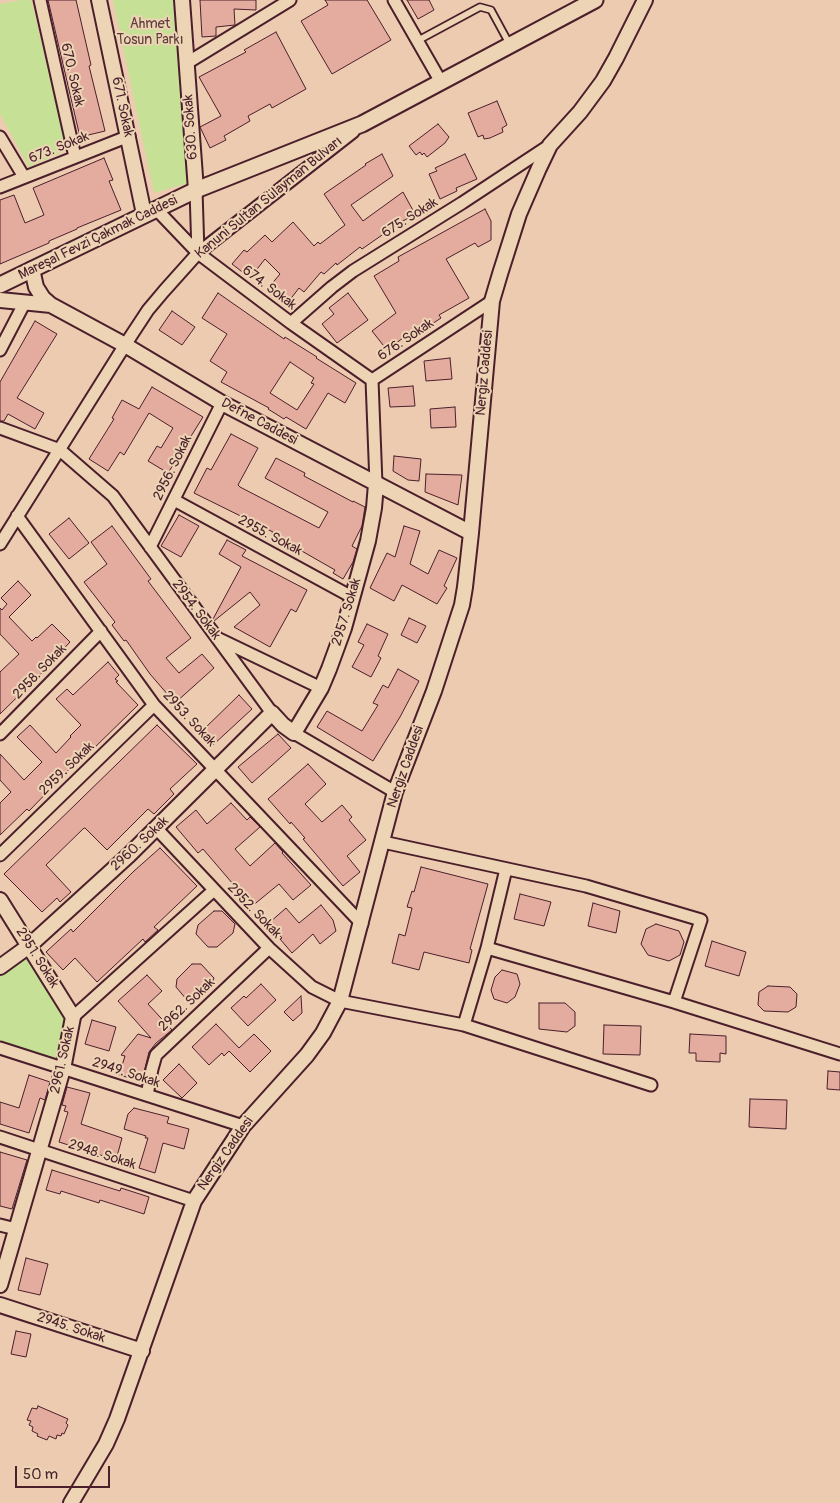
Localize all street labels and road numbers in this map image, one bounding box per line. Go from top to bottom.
street label: 670. Sokak [57,41,87,109]
street label: 671. Sokak [107,75,137,139]
street label: 630. Sokak [180,94,202,160]
street label: 673. Sokak [27,128,91,168]
street label: Kanuni Sultan Sülayman Bulvarı [192,133,346,263]
street label: Mareşal Fevzi Çakmak Caddesi [16,192,180,284]
street label: 675. Sokak [379,194,441,242]
street label: 674. Sokak [239,262,299,314]
street label: 676. Sokak [375,315,437,365]
street label: Nergiz Caddesi [473,329,497,417]
street label: Defne Caddesi [218,395,300,449]
street label: 2956. Sokak [150,433,196,503]
street label: 2955. Sokak [235,512,305,560]
street label: 2957. Sokak [329,576,365,648]
street label: 2954. Sokak [168,577,224,643]
street label: 2958. Sokak [10,641,70,703]
street label: 2953. Sokak [159,688,219,750]
street label: Nergiz Caddesi [384,724,428,810]
street label: 2959. Sokak [36,739,98,799]
street label: 2960. Sokak [108,813,172,875]
street label: 2952. Sokak [223,880,285,942]
street label: 2951. Sokak [12,925,62,991]
street label: 2962. Sokak [155,975,219,1035]
street label: 2961. Sokak [47,1025,79,1095]
street label: 2949. Sokak [90,1054,162,1092]
street label: Nergiz Caddesi [194,1114,258,1194]
street label: 2948. Sokak [66,1136,138,1174]
street label: 2945. Sokak [35,1309,107,1347]

